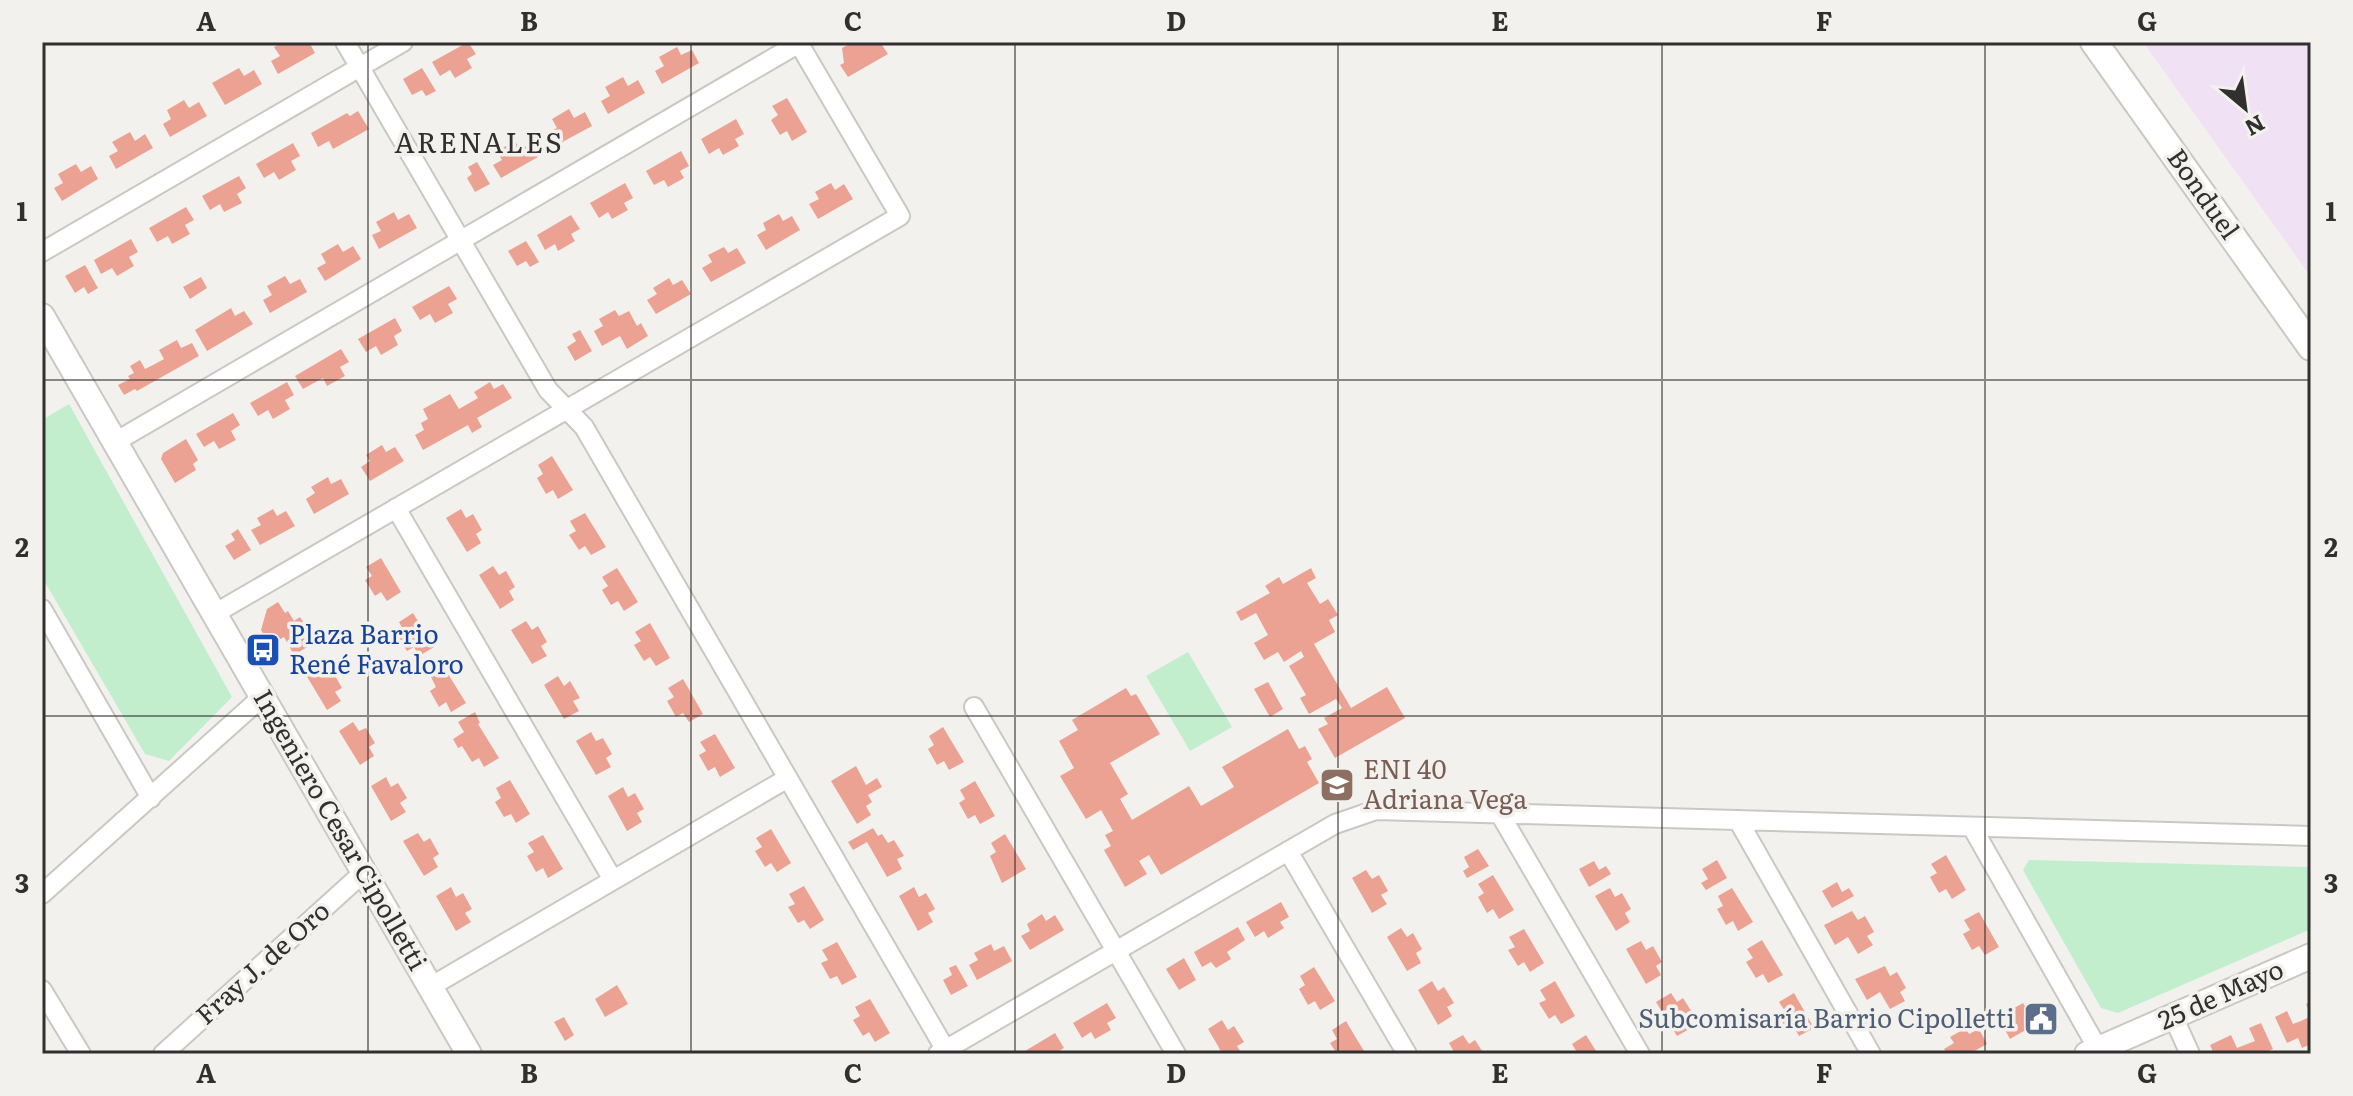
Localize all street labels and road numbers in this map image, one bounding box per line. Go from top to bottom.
street label: Bonduel [2160,139,2251,246]
street label: Ingeniero Cesar Cipolletti [246,681,439,977]
street label: Fray J. de Oro [186,890,337,1032]
street label: 25 de Mayo [2151,948,2289,1038]

